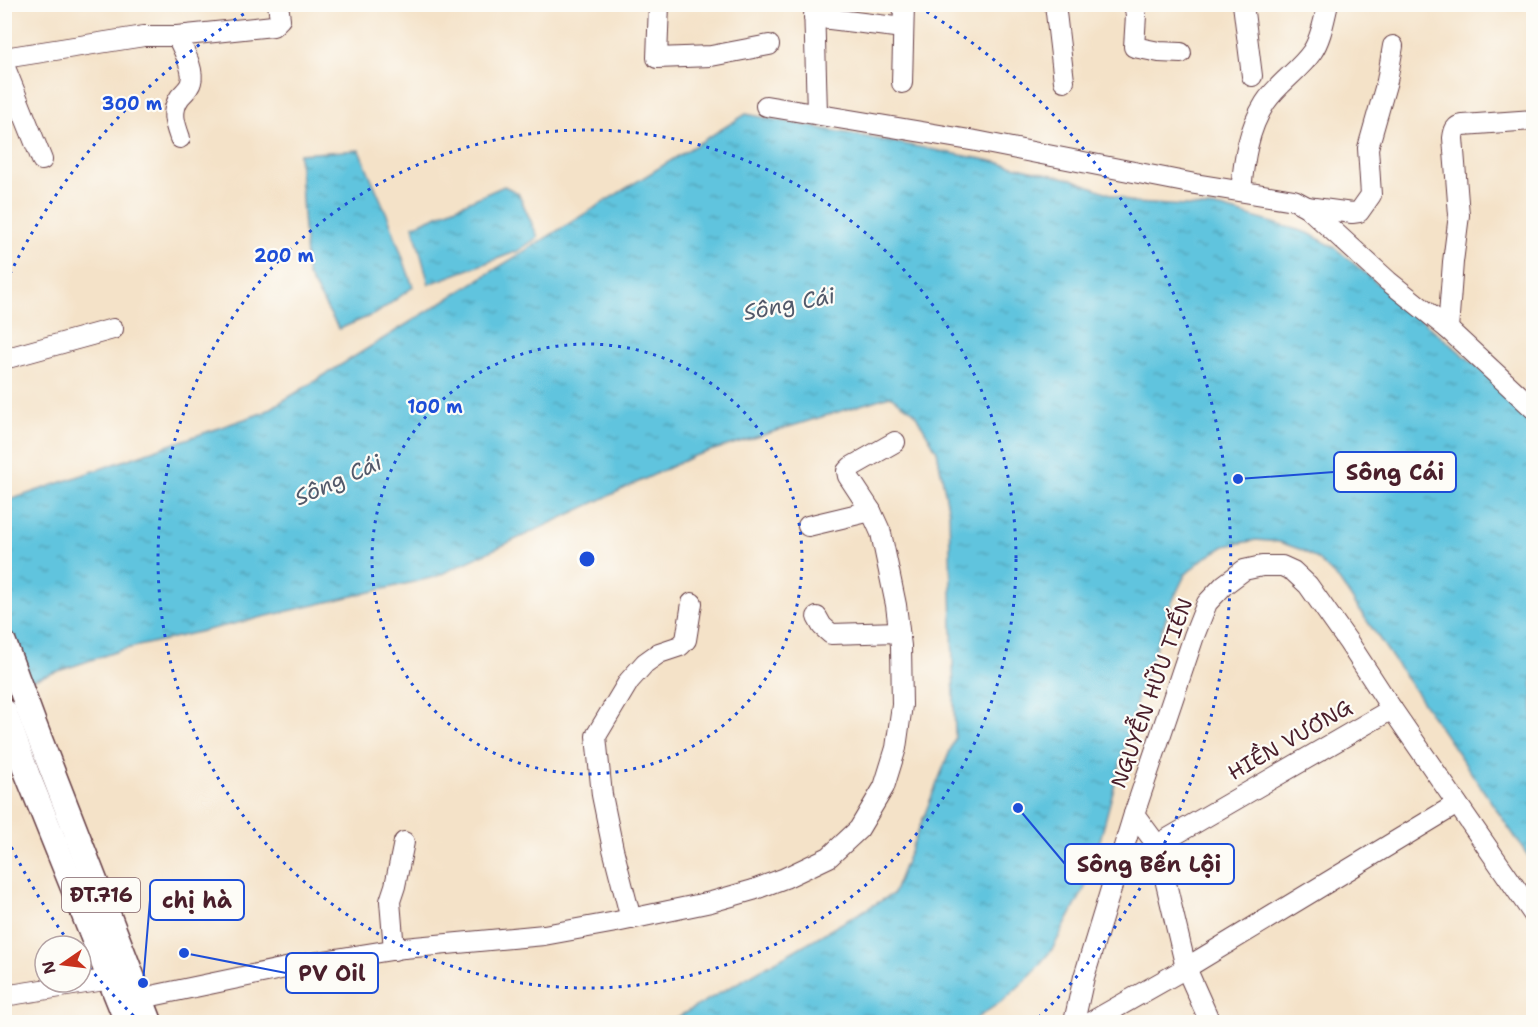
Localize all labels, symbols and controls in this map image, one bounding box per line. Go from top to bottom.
text: 300 m [102,92,163,116]
text: 200 m [254,244,315,268]
water label: Sông Cái [741,281,838,327]
text: 100 m [407,395,463,419]
water label: Sông Cái [290,448,387,512]
callout: Sông Cái [1334,452,1456,492]
text: Sông Cái [1346,458,1444,487]
centre of rings [577,549,597,569]
street label: NGUYỄN HỮU TIẾN [1101,593,1199,792]
street label: HIỀN VƯƠNG [1221,690,1357,787]
callout: Sông Bến Lội [1065,844,1234,884]
text: Sông Bến Lội [1077,850,1221,879]
road number: ĐT.716 [62,878,140,912]
callout: chị hà [150,880,244,920]
text: chị hà [162,886,232,915]
north arrow [33,934,93,994]
callout: PV Oil [286,953,378,993]
text: N [37,959,61,976]
text: PV Oil [298,959,366,988]

